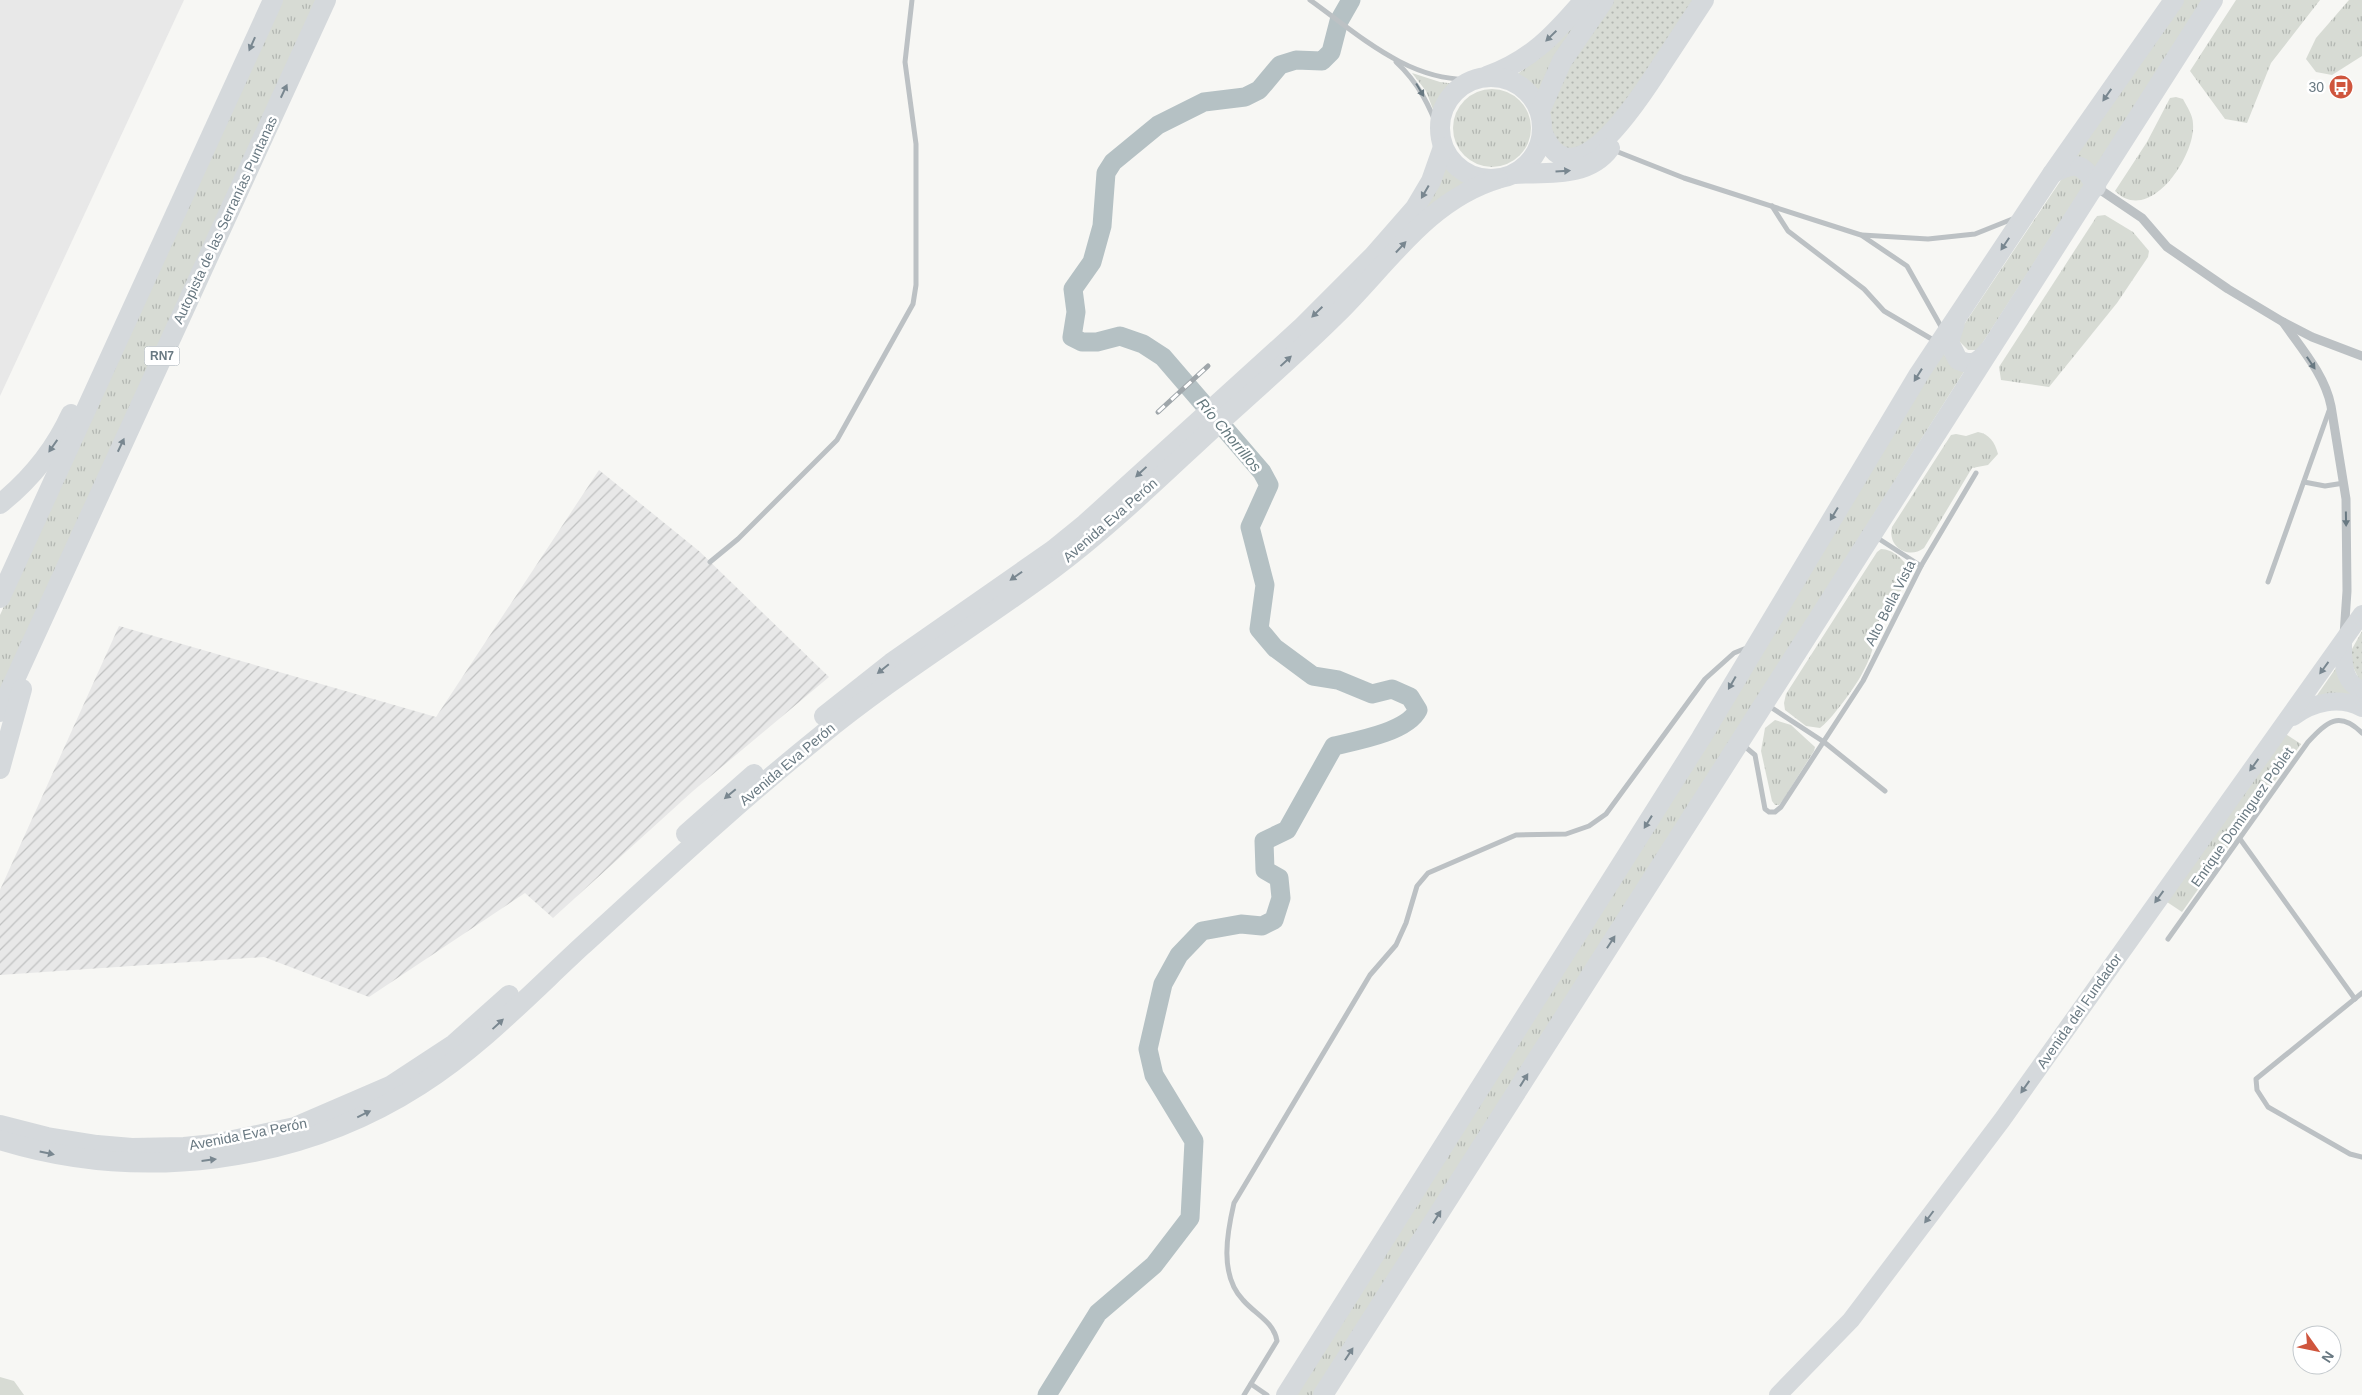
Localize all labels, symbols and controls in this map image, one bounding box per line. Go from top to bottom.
one-way arrow [1546,30,1558,42]
one-way arrow [248,37,256,51]
bus stop icon: 30 [2328,74,2354,100]
place label: 30 [2308,79,2324,95]
one-way arrow [281,84,289,98]
one-way arrow [1416,84,1425,97]
one-way arrow [2102,88,2112,102]
street label: Autopista de las Serranías Puntanas [170,114,280,326]
one-way arrow [1555,167,1571,175]
one-way arrow [1421,184,1429,199]
one-way arrow [2000,237,2010,251]
one-way arrow [1395,241,1407,253]
one-way arrow [1311,306,1323,318]
road number: RN7 [144,346,180,366]
one-way arrow [1280,355,1292,367]
one-way arrow [2306,356,2316,370]
one-way arrow [1913,369,1923,382]
water label: Río Chorrillos [1194,394,1265,475]
one-way arrow [118,438,126,452]
one-way arrow [48,439,58,453]
one-way arrow [1134,467,1147,478]
street label: Avenida Eva Perón [1060,475,1160,565]
one-way arrow [1829,507,1838,520]
one-way arrow [2342,511,2350,527]
street label: Alto Bella Vista [1862,557,1919,648]
one-way arrow [1009,571,1023,581]
one-way arrow [2319,661,2329,675]
one-way arrow [876,664,889,674]
one-way arrow [1728,677,1737,690]
street label: Avenida Eva Perón [736,719,838,809]
street label: Enrique Dominguez Poblet [2188,744,2296,890]
one-way arrow [2249,758,2260,771]
one-way arrow [724,789,737,800]
one-way arrow [1643,816,1652,829]
one-way arrow [2155,890,2165,903]
one-way arrow [1606,936,1615,949]
street label: Avenida del Fundador [2033,950,2125,1072]
one-way arrow [492,1018,504,1030]
one-way arrow [1519,1073,1528,1086]
one-way arrow [2021,1080,2031,1093]
one-way arrow [357,1110,371,1118]
street label: Avenida Eva Perón [188,1115,308,1153]
one-way arrow [40,1149,56,1157]
one-way arrow [201,1155,217,1163]
one-way arrow [1924,1210,1934,1224]
one-way arrow [1432,1211,1442,1224]
north arrow [2292,1325,2342,1375]
one-way arrow [1345,1347,1354,1361]
text: N [2318,1348,2337,1366]

